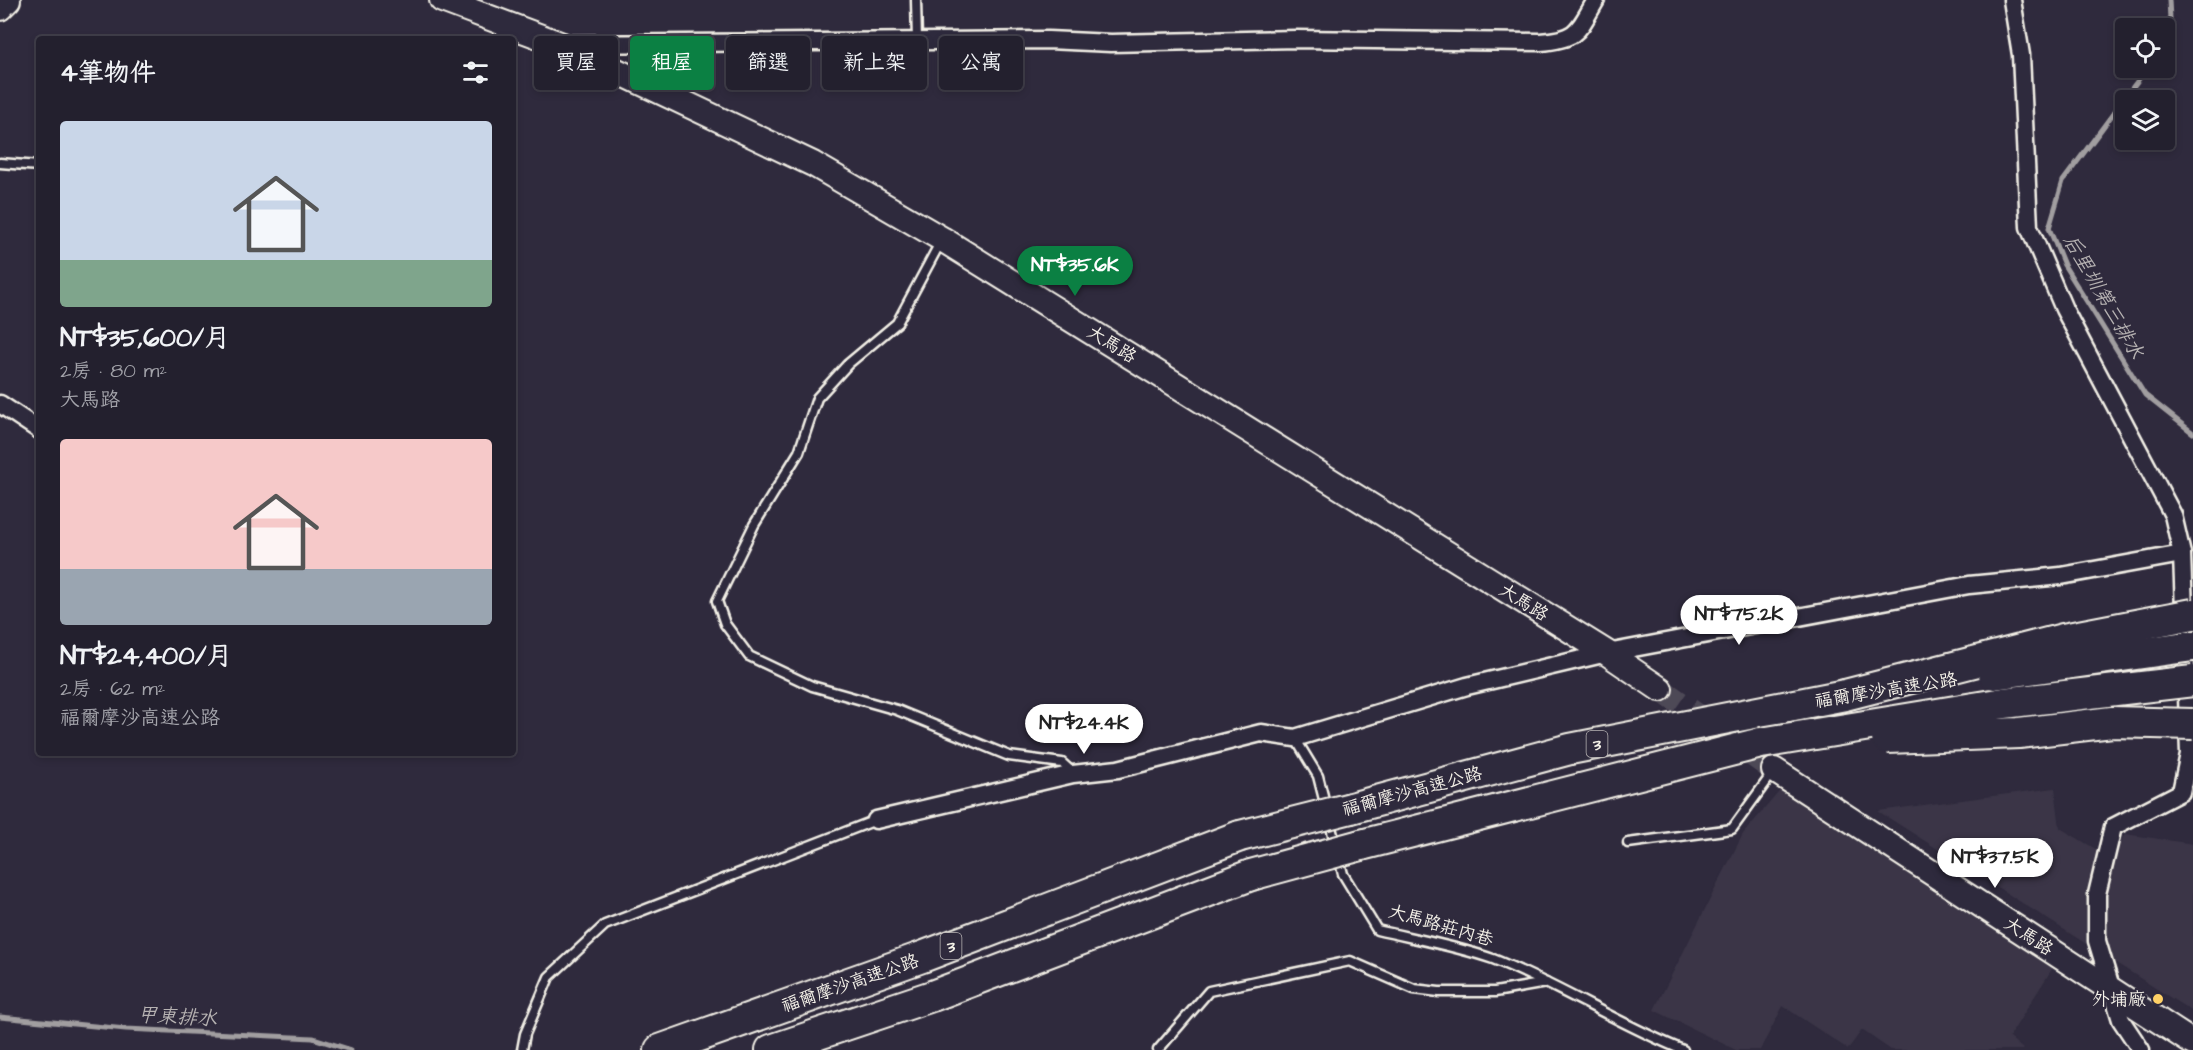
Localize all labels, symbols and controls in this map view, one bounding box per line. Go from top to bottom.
map controls [2115,18,2175,150]
button: locate [2115,18,2175,78]
chip: 買屋 [534,36,618,90]
chip: 租屋 [630,36,714,90]
chip: 篩選 [726,36,810,90]
chip: 新上架 [822,36,927,90]
chip: 公寓 [939,36,1023,90]
text: 4筆物件 [60,55,156,91]
icon: filters [459,56,492,89]
button: layers [2115,90,2175,150]
icon: home [222,160,330,268]
water label: 后里圳第三排水 [2056,229,2151,365]
pin: NT$35.6K [1013,246,1137,297]
text: NT$35.6K [1031,251,1119,279]
text: NT$35,600/月 [60,320,230,356]
street label: 大馬路 [1082,320,1141,369]
text: 2房 · 80 m² [60,357,167,385]
text: 大馬路 [60,386,120,414]
icon: home [222,478,330,586]
street label: 大馬路 [1494,578,1553,627]
pin: NT$75.2K [1677,595,1801,646]
text: NT$75.2K [1695,600,1783,628]
text: NT$24,400/月 [60,638,233,674]
street label: 福爾摩沙高速公路 [1813,667,1959,714]
text: 2房 · 62 m² [60,675,165,703]
text: 福爾摩沙高速公路 [60,704,220,732]
pin: NT$24.4K [1022,704,1146,755]
text: NT$24.4K [1039,709,1129,737]
road number: 3 [1586,731,1608,757]
street label: 福爾摩沙高速公路 [1339,761,1485,822]
pin: NT$37.5K [1933,838,2057,889]
text: NT$37.5K [1951,843,2039,871]
street label: 大馬路莊內巷 [1386,899,1496,952]
street label: 大馬路 [1999,911,2058,962]
road number: 3 [940,933,962,959]
street label: 福爾摩沙高速公路 [778,948,922,1019]
place label: 外埔廠 [2092,987,2146,1012]
marker: 外埔廠 [2151,992,2165,1006]
water label: 甲東排水 [136,1001,219,1033]

